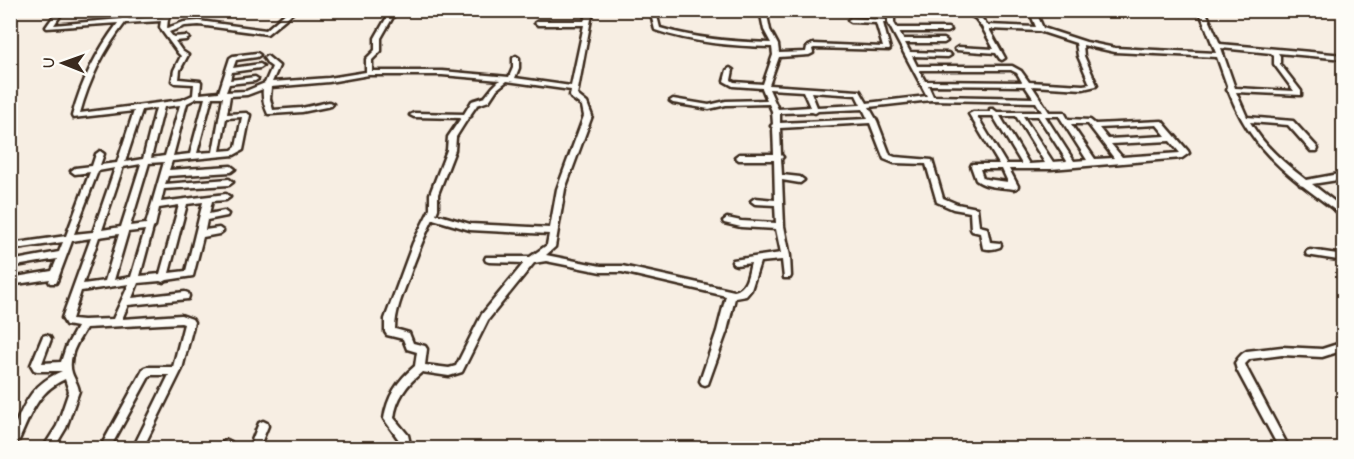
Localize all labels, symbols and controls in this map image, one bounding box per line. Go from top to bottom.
north arrow [33,33,93,93]
text: U [40,57,58,68]

